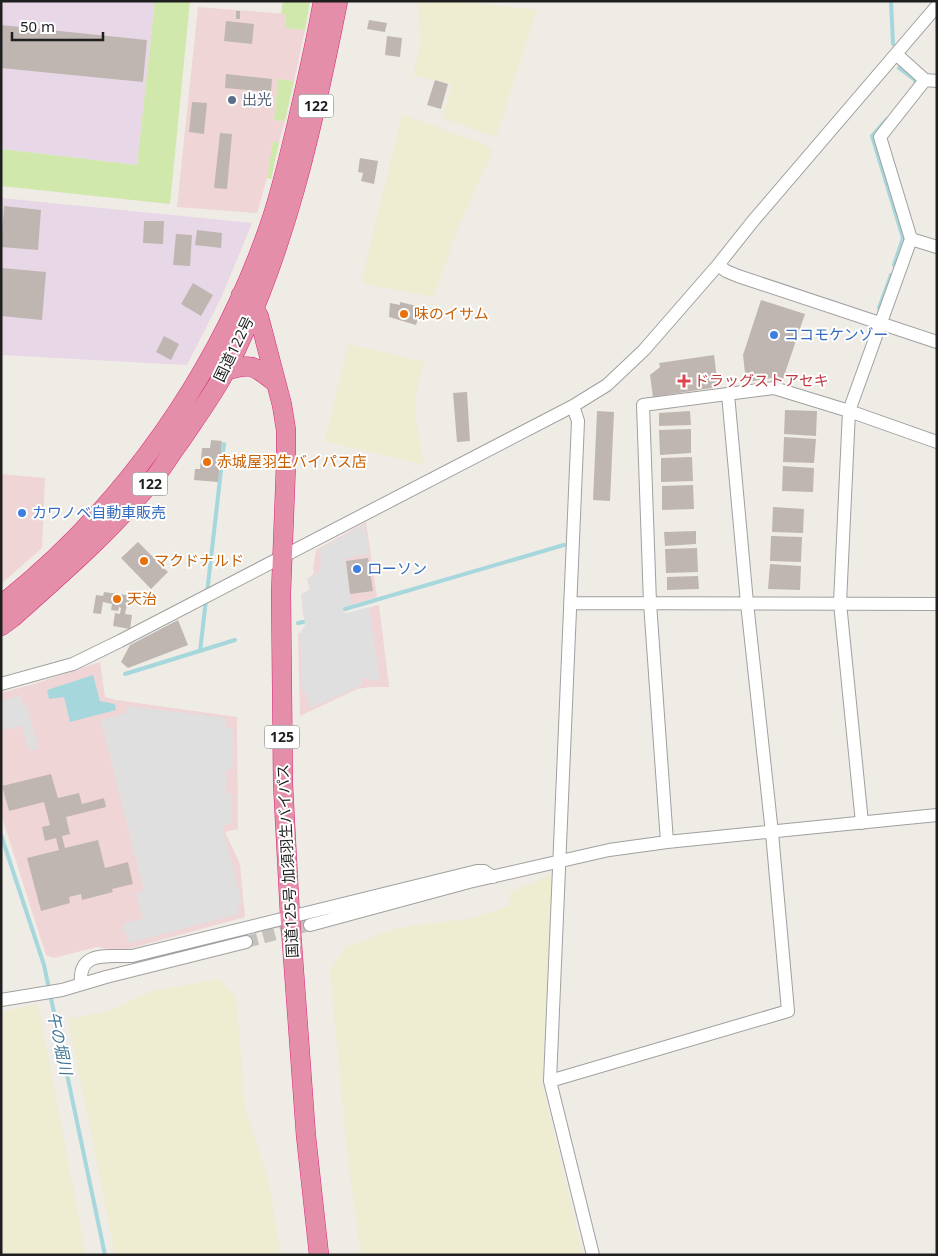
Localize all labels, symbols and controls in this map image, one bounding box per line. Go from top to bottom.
scale bar [12,10,104,42]
text: 50 m [20,16,55,36]
place label: 出光 [242,89,272,109]
marker: 出光 [226,94,238,106]
road number: 122 [298,94,334,118]
place label: 味のイサム [414,303,489,323]
marker: 味のイサム [398,308,410,320]
street label: 国道122号 [209,312,258,385]
place label: ココモケンゾー [784,324,889,344]
marker: ココモケンゾー [768,329,780,341]
place label: ドラッグストアセキ [694,370,829,390]
marker: ドラッグストアセキ [678,375,690,387]
place label: 赤城屋羽生バイパス店 [217,451,367,471]
marker: 赤城屋羽生バイパス店 [201,456,213,468]
road number: 122 [132,472,168,496]
place label: カワノベ自動車販売 [32,502,166,522]
marker: カワノベ自動車販売 [16,507,28,519]
place label: マクドナルド [154,550,244,570]
marker: マクドナルド [138,555,150,567]
place label: ローソン [367,558,427,578]
marker: ローソン [351,563,363,575]
place label: 天治 [127,588,157,608]
marker: 天治 [111,593,123,605]
road number: 125 [264,726,300,749]
street label: 国道125号 加須羽生バイパス [272,763,302,959]
water label: 午の堀川 [43,1009,78,1079]

